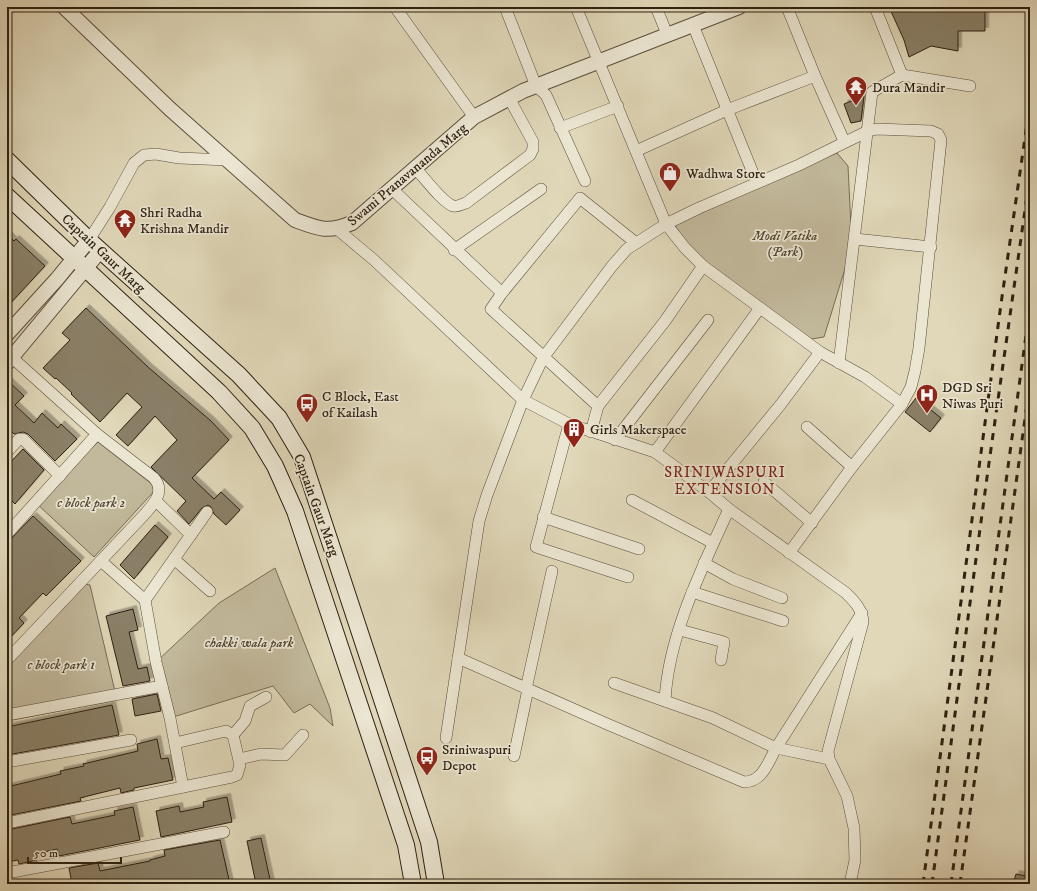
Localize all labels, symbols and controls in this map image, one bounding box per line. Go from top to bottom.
temple icon: Dura Mandir [843,74,869,107]
place label: Dura Mandir [872,79,946,97]
street label: Swami Pranavananda Marg [344,119,471,230]
shop icon: Wadhwa Store [657,160,683,193]
place label: Wadhwa Store [685,165,766,183]
place label: Shri Radha Krishna Mandir [140,204,230,238]
temple icon: Shri Radha Krishna Mandir [112,207,138,240]
street label: Captain Gaur Marg [58,210,149,297]
park label: Modi Vatika (Park) [752,227,817,261]
place label: DGD Sri Niwas Puri [942,379,1003,413]
hospital icon: DGD Sri Niwas Puri [914,382,940,415]
place label: C Block, East of Kailash [322,388,399,422]
bus stop icon: C Block, East of Kailash [294,391,320,424]
building icon: Girls Makerspace [561,416,587,449]
place label: Girls Makerspace [590,421,687,439]
street label: Captain Gaur Marg [289,451,343,559]
district label: SRINIWASPURI EXTENSION [664,463,786,499]
park label: c block park 2 [57,494,125,512]
park label: chakki wala park [205,634,293,652]
park label: c block park 1 [27,656,95,674]
place label: Sriniwaspuri Depot [442,741,512,775]
bus stop icon: Sriniwaspuri Depot [414,744,440,777]
scale bar [28,839,121,865]
text: 50 m [34,846,58,861]

